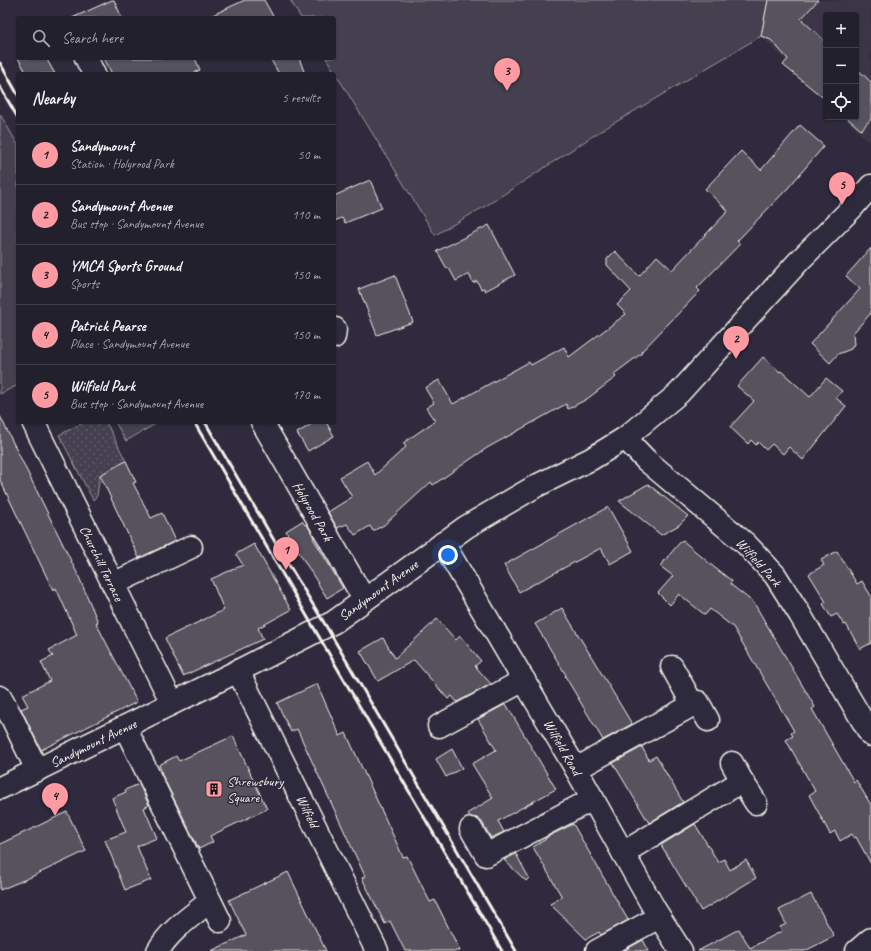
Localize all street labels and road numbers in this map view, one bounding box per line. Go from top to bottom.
street label: Holyrood Park [289,478,337,545]
street label: Churchill Terrace [76,523,128,605]
street label: Wilfield Park [732,535,785,591]
street label: Sandymount Avenue [335,555,422,625]
street label: Sandymount Avenue [47,715,140,772]
street label: Wilfield Road [540,716,587,780]
street label: Wilfield [292,792,324,833]

